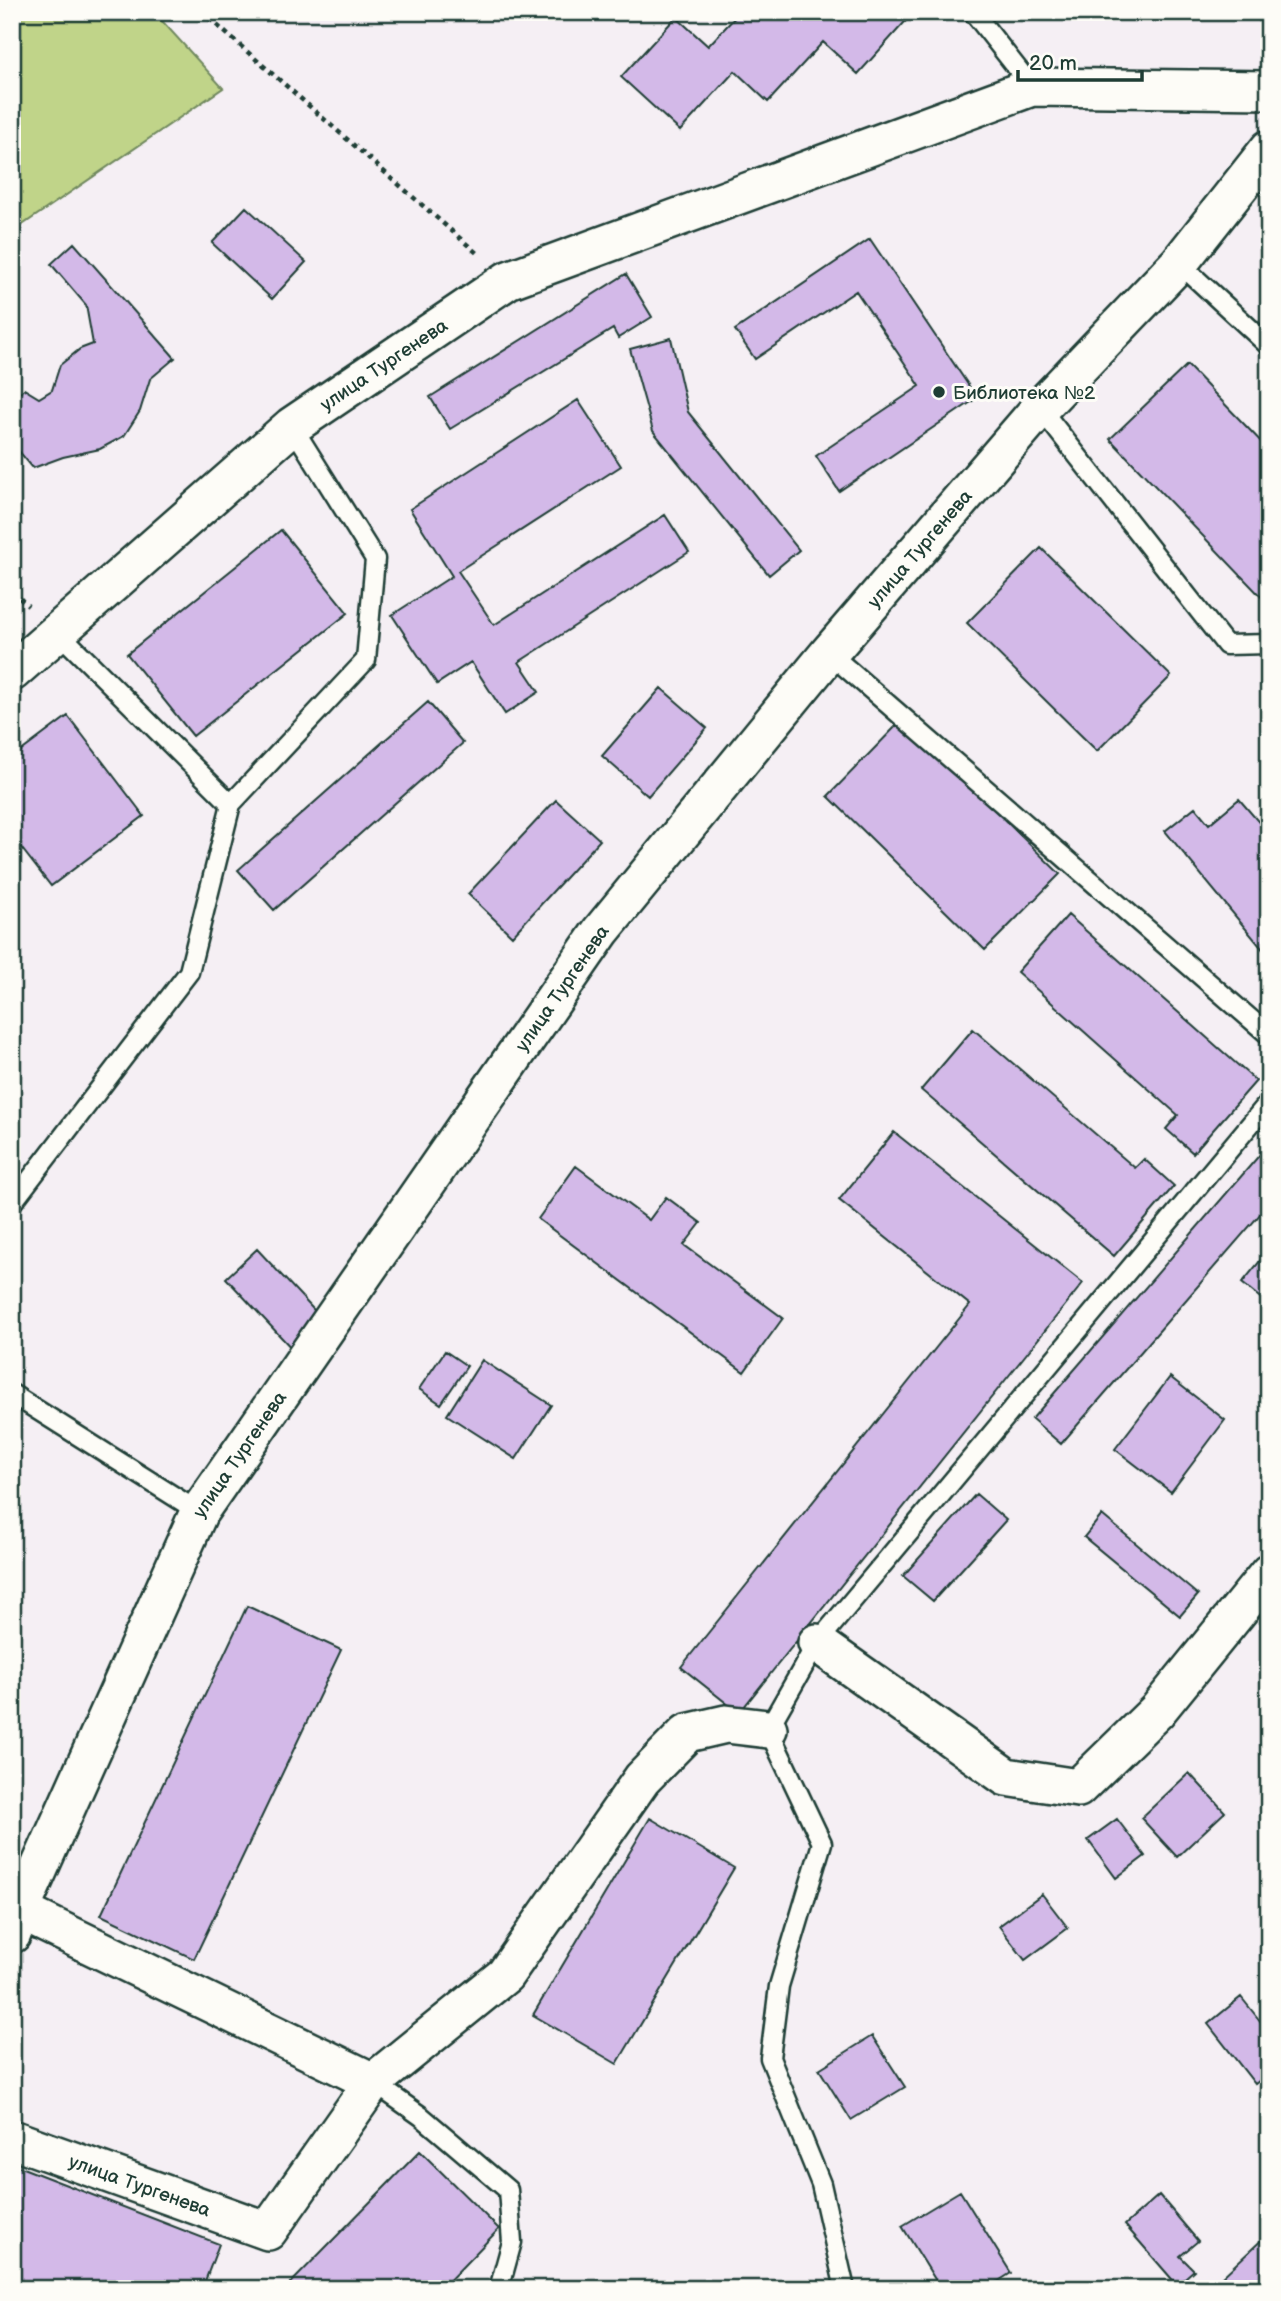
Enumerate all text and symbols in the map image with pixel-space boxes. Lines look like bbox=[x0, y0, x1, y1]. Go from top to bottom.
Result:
scale bar bbox=[1018, 38, 1143, 82]
text: 20 m bbox=[1029, 51, 1077, 76]
street label: улица Тургенева bbox=[316, 314, 452, 417]
place label: Библиотека №2 bbox=[953, 382, 1096, 405]
marker: Библиотека №2 bbox=[931, 384, 947, 400]
street label: улица Тургенева bbox=[863, 485, 978, 613]
street label: улица Тургенева bbox=[511, 921, 615, 1056]
street label: улица Тургенева bbox=[188, 1387, 292, 1523]
street label: улица Тургенева bbox=[66, 2150, 213, 2222]

